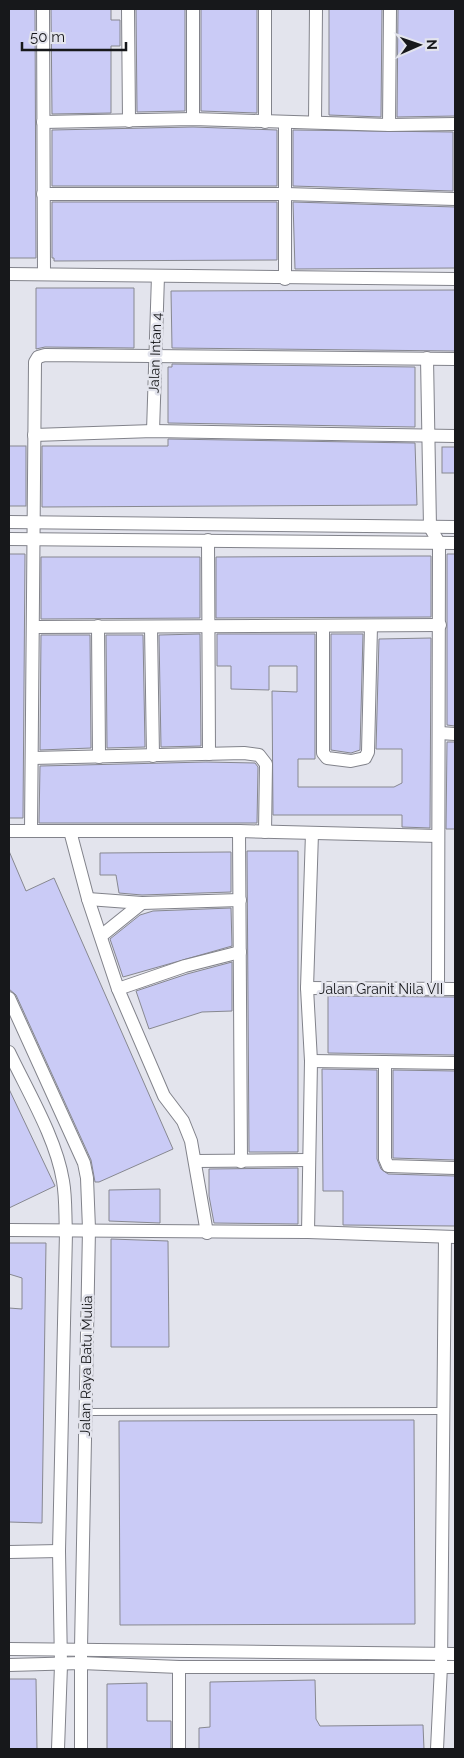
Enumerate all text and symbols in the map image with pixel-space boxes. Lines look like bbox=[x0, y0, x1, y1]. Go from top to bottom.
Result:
scale bar bbox=[22, 20, 126, 52]
north arrow bbox=[394, 20, 444, 70]
text: 50 m bbox=[30, 28, 65, 46]
text: N bbox=[424, 39, 440, 50]
street label: Jalan Intan 4 bbox=[146, 312, 164, 394]
street label: Jalan Granit Nila VII bbox=[319, 981, 443, 997]
street label: Jalan Raya Batu Mulia bbox=[77, 1295, 95, 1437]

